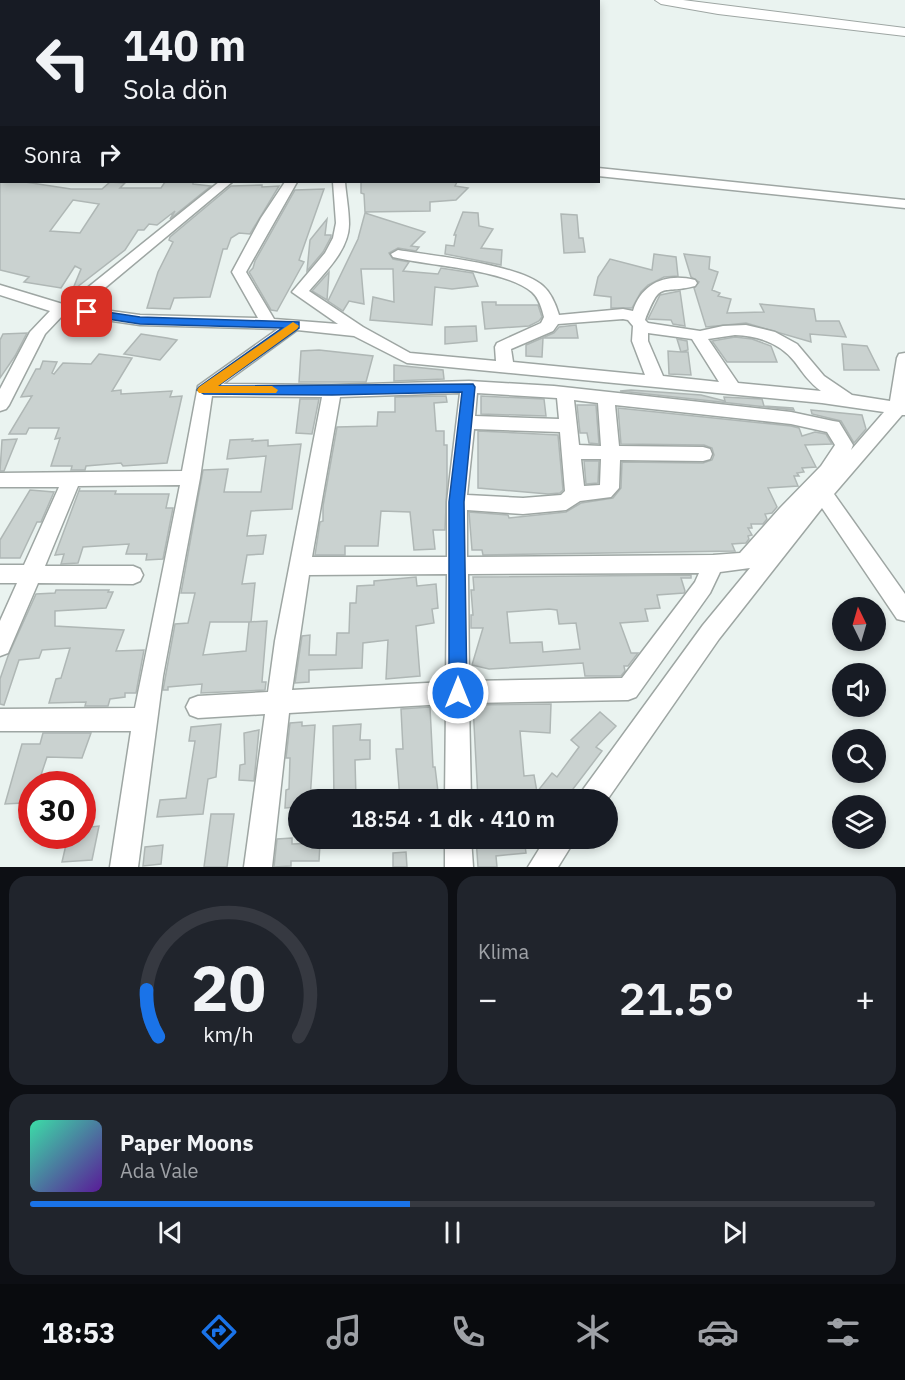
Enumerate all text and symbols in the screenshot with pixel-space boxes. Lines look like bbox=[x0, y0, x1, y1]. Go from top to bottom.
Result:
text: 140 m bbox=[123, 18, 246, 73]
icon: left bbox=[24, 24, 102, 102]
text: Sola dön bbox=[123, 71, 228, 106]
icon: right bbox=[93, 138, 126, 171]
text: Sonra bbox=[24, 140, 81, 169]
pin bbox=[61, 286, 112, 337]
icon: arrive bbox=[70, 295, 103, 328]
north arrow bbox=[832, 597, 886, 651]
map controls bbox=[832, 597, 886, 849]
position arrow bbox=[426, 661, 490, 725]
button: sound bbox=[832, 663, 886, 717]
button: search bbox=[832, 729, 886, 783]
speed limit sign: 30 bbox=[18, 771, 96, 849]
button: layers bbox=[832, 795, 886, 849]
text: 18:54 · 1 dk · 410 m bbox=[351, 804, 555, 833]
text: Klima bbox=[478, 938, 529, 965]
text: 20 bbox=[191, 947, 266, 1028]
text: 21.5° bbox=[619, 969, 734, 1027]
text: − bbox=[478, 977, 498, 1020]
text: + bbox=[855, 977, 875, 1020]
text: km/h bbox=[203, 1021, 254, 1049]
text: Paper Moons bbox=[120, 1128, 253, 1157]
text: Ada Vale bbox=[120, 1157, 199, 1184]
icon: previous bbox=[154, 1216, 187, 1249]
icon: pause bbox=[436, 1216, 469, 1249]
icon: next bbox=[718, 1216, 751, 1249]
icon: directions bbox=[198, 1311, 240, 1353]
icon: music bbox=[323, 1311, 365, 1353]
icon: phone bbox=[447, 1311, 489, 1353]
icon: climate bbox=[572, 1311, 614, 1353]
icon: car bbox=[697, 1311, 739, 1353]
icon: filters bbox=[822, 1311, 864, 1353]
text: 18:53 bbox=[41, 1315, 115, 1350]

